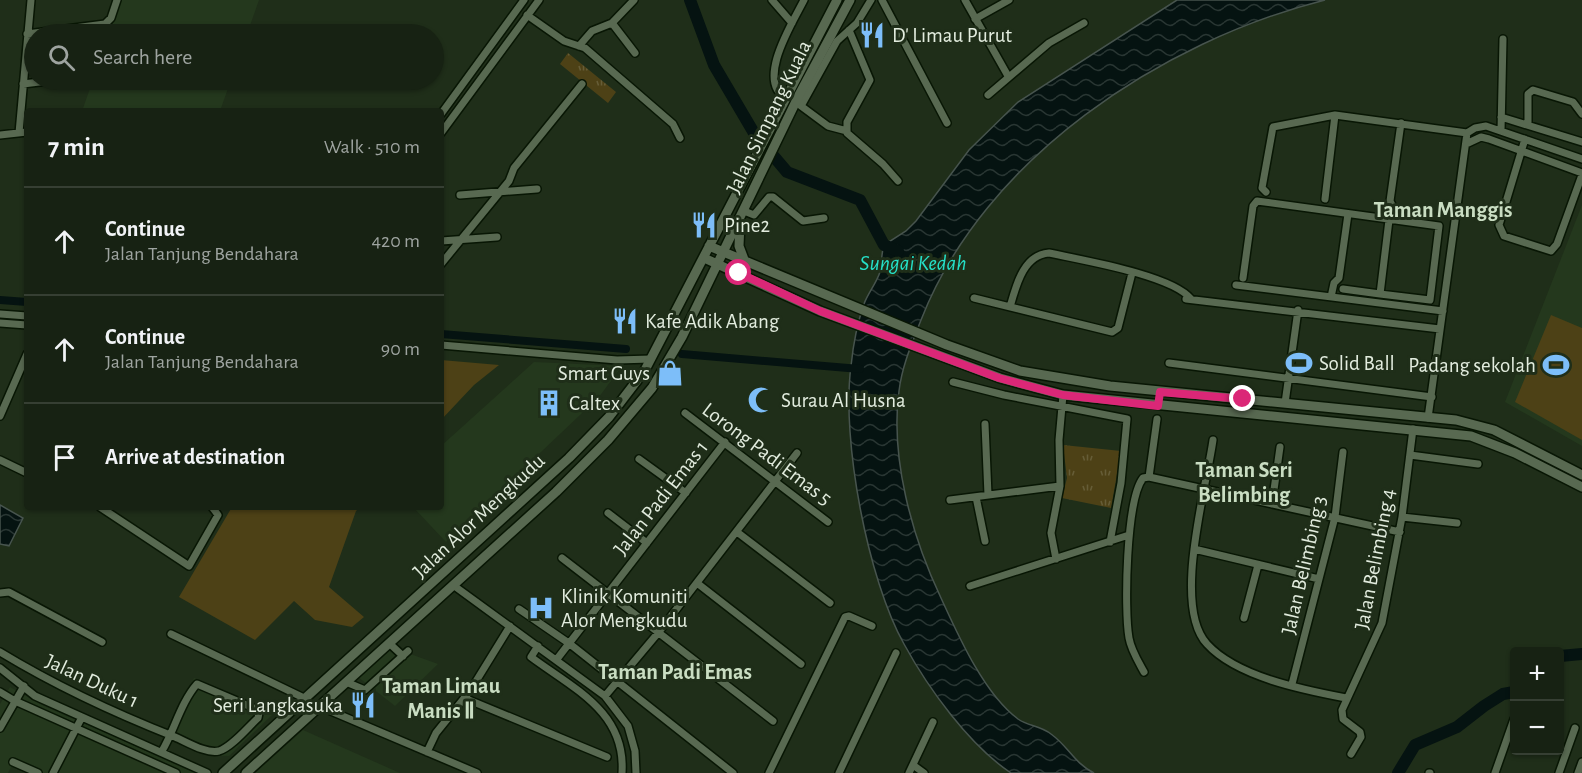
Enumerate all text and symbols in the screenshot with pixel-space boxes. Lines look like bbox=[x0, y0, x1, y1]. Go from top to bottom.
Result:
restaurant icon: D' Limau Purut bbox=[857, 20, 887, 50]
search box bbox=[24, 24, 444, 90]
place label: D' Limau Purut bbox=[892, 25, 1012, 46]
street label: Jalan Simpang Kuala bbox=[723, 37, 815, 197]
icon: search bbox=[45, 41, 78, 74]
text: Search here bbox=[93, 46, 192, 68]
text: 7 min bbox=[48, 134, 105, 160]
text: Walk · 510 m bbox=[324, 137, 420, 157]
district label: Taman Manggis bbox=[1374, 199, 1512, 221]
restaurant icon: Pine2 bbox=[689, 210, 719, 240]
place label: Pine2 bbox=[724, 215, 770, 236]
text: Continue bbox=[105, 218, 185, 240]
icon: ahead bbox=[48, 225, 81, 258]
text: 420 m bbox=[371, 231, 420, 251]
text: Jalan Tanjung Bendahara bbox=[105, 244, 299, 264]
water label: Sungai Kedah bbox=[860, 252, 966, 274]
route start bbox=[725, 259, 751, 285]
restaurant icon: Kafe Adik Abang bbox=[610, 306, 640, 336]
place label: Kafe Adik Abang bbox=[645, 311, 780, 332]
text: Continue bbox=[105, 326, 185, 348]
icon: ahead bbox=[48, 333, 81, 366]
text: 90 m bbox=[381, 339, 420, 359]
sports icon: Solid Ball bbox=[1284, 348, 1314, 378]
sports icon: Padang sekolah bbox=[1541, 350, 1571, 380]
text: Jalan Tanjung Bendahara bbox=[105, 352, 299, 372]
place label: Solid Ball bbox=[1319, 353, 1395, 374]
place label: Padang sekolah bbox=[1408, 355, 1536, 376]
shop icon: Smart Guys bbox=[655, 358, 685, 388]
place label: Smart Guys bbox=[558, 363, 650, 384]
mosque icon: Surau Al Husna bbox=[746, 385, 776, 415]
route end bbox=[1229, 385, 1255, 411]
building icon: Caltex bbox=[534, 388, 564, 418]
place label: Surau Al Husna bbox=[781, 390, 906, 411]
place label: Caltex bbox=[569, 393, 620, 414]
street label: Lorong Padi Emas 5 bbox=[698, 399, 836, 509]
street label: Jalan Padi Emas 1 bbox=[610, 437, 712, 559]
icon: arrive bbox=[48, 441, 81, 474]
text: Arrive at destination bbox=[105, 446, 285, 468]
street label: Jalan Alor Mengkudu bbox=[409, 450, 549, 582]
district label: Taman Seri Belimbing bbox=[1195, 459, 1293, 506]
street label: Jalan Belimbing 4 bbox=[1351, 487, 1399, 631]
street label: Jalan Belimbing 3 bbox=[1278, 494, 1330, 636]
place label: Klinik Komuniti Alor Mengkudu bbox=[561, 586, 688, 631]
hospital icon: Klinik Komuniti Alor Mengkudu bbox=[526, 593, 556, 623]
map controls bbox=[1510, 647, 1564, 755]
button: + bbox=[1510, 647, 1564, 701]
street label: Jalan Duku 1 bbox=[42, 650, 142, 712]
district label: Taman Padi Emas bbox=[598, 661, 752, 683]
district label: Taman Limau Manis Ⅱ bbox=[382, 675, 501, 722]
restaurant icon: Seri Langkasuka bbox=[348, 690, 378, 720]
place label: Seri Langkasuka bbox=[213, 695, 343, 716]
button: − bbox=[1510, 701, 1564, 755]

